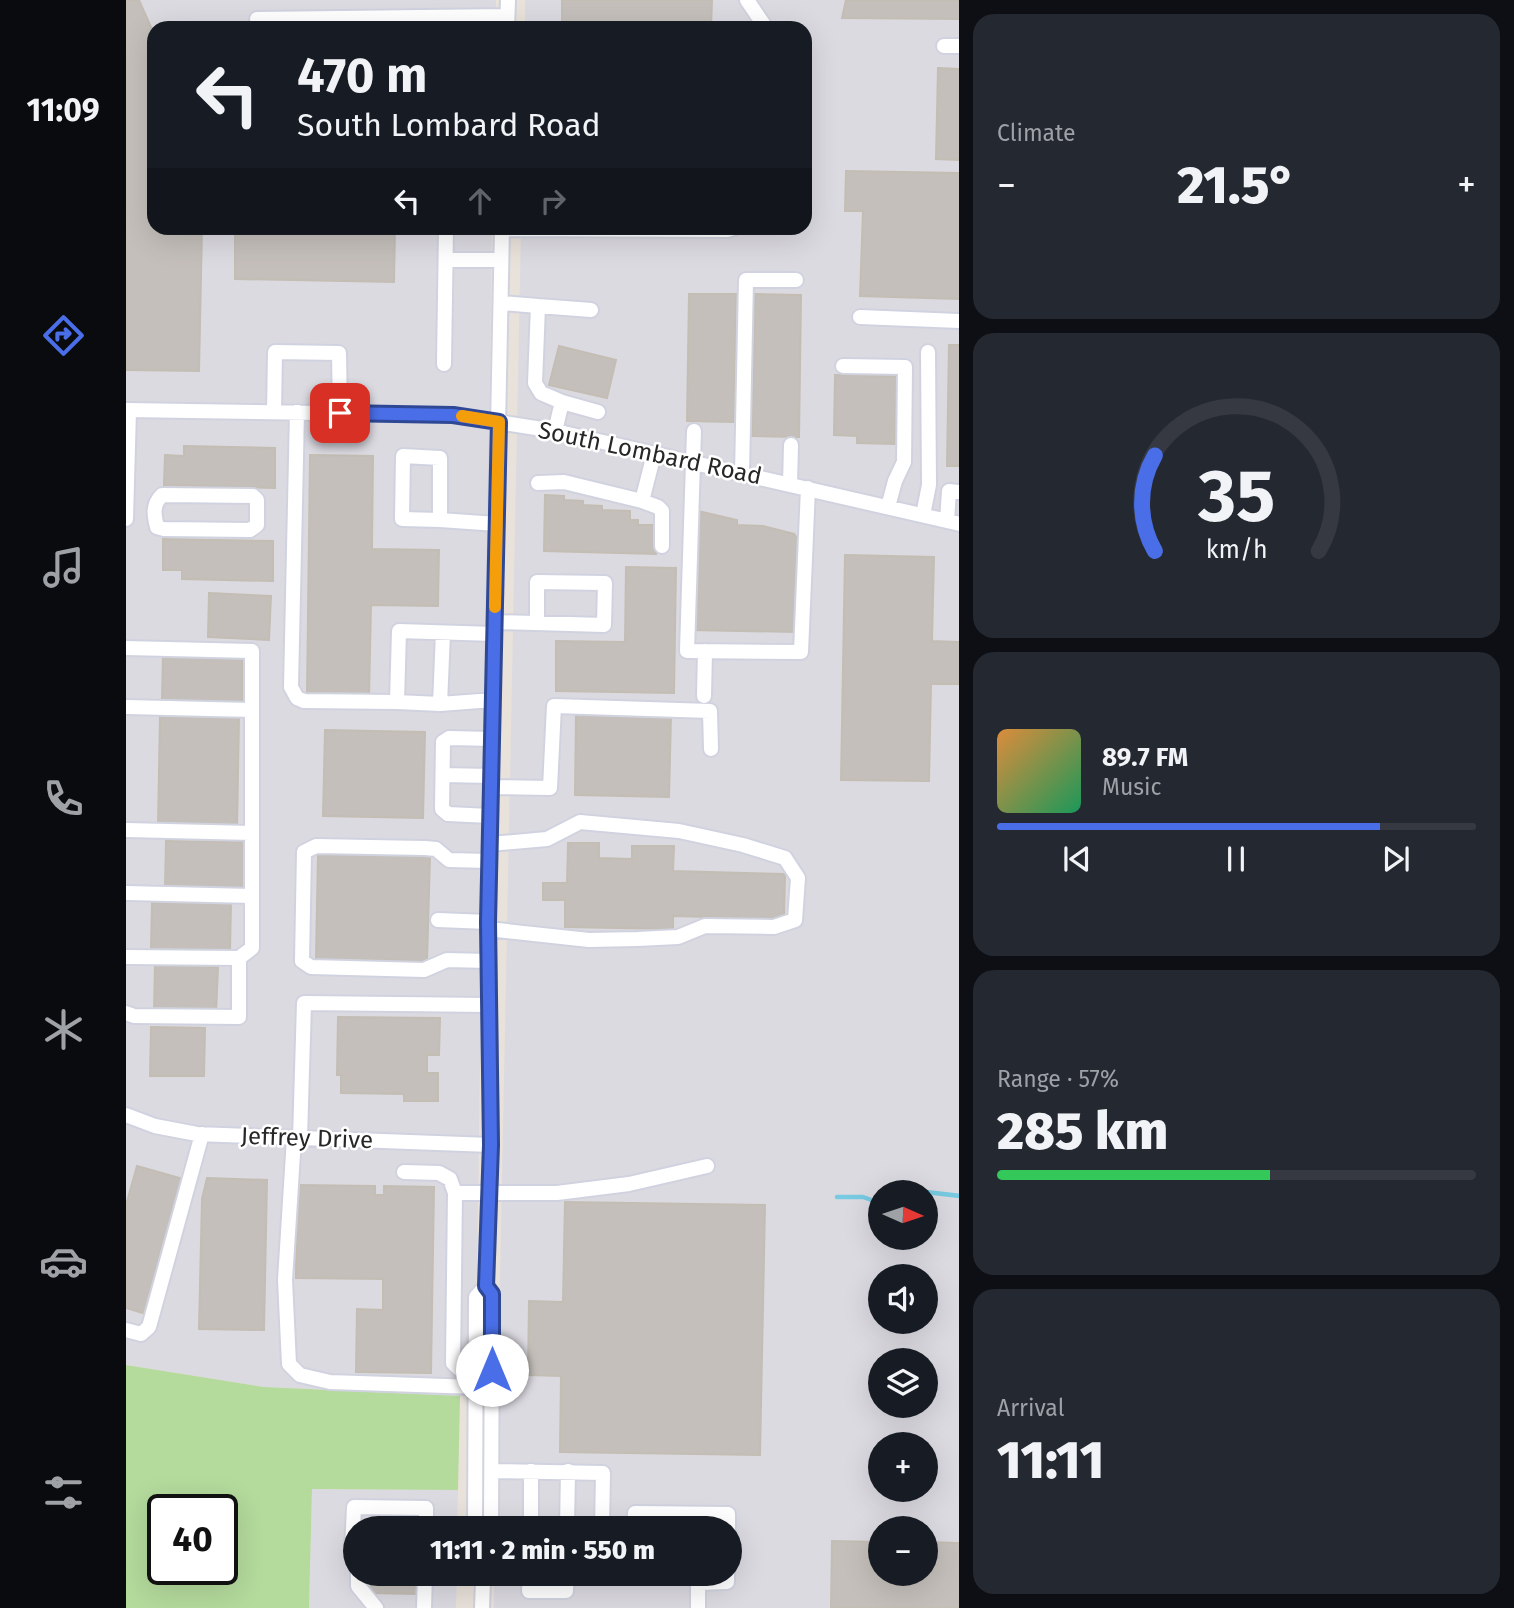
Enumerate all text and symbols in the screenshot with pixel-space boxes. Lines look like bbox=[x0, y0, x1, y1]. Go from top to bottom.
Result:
text: 470 m bbox=[297, 46, 427, 105]
icon: left bbox=[182, 49, 273, 140]
text: 11:09 bbox=[26, 91, 100, 129]
text: South Lombard Road bbox=[297, 106, 601, 144]
text: Climate bbox=[997, 119, 1076, 147]
text: 21.5° bbox=[1177, 154, 1296, 217]
text: − bbox=[997, 162, 1016, 208]
text: + bbox=[1457, 162, 1476, 208]
icon: left bbox=[388, 182, 426, 220]
icon: ahead bbox=[461, 182, 499, 220]
icon: right bbox=[534, 182, 572, 220]
icon: directions bbox=[39, 311, 88, 360]
pin bbox=[310, 383, 370, 443]
icon: arrive bbox=[321, 394, 359, 432]
street label: South Lombard Road bbox=[536, 416, 764, 490]
text: 35 bbox=[1197, 454, 1275, 541]
text: km/h bbox=[1206, 535, 1267, 565]
icon: music bbox=[39, 543, 88, 592]
text: 89.7 FM bbox=[1102, 742, 1188, 773]
text: Music bbox=[1102, 773, 1162, 801]
icon: phone bbox=[39, 774, 88, 823]
icon: previous bbox=[1058, 840, 1096, 878]
icon: pause bbox=[1217, 840, 1255, 878]
icon: next bbox=[1377, 840, 1415, 878]
icon: climate bbox=[39, 1005, 88, 1054]
text: Range · 57% bbox=[997, 1065, 1119, 1093]
text: 285 km bbox=[997, 1100, 1168, 1163]
street label: Jeffrey Drive bbox=[240, 1122, 374, 1154]
north arrow bbox=[868, 1180, 938, 1250]
map controls bbox=[868, 1180, 938, 1586]
icon: car bbox=[39, 1237, 88, 1286]
button: sound bbox=[868, 1264, 938, 1334]
position arrow bbox=[455, 1333, 529, 1407]
button: layers bbox=[868, 1348, 938, 1418]
text: Arrival bbox=[997, 1394, 1064, 1422]
text: 11:11 bbox=[997, 1429, 1104, 1492]
button: + bbox=[868, 1432, 938, 1502]
icon: filters bbox=[39, 1468, 88, 1517]
speed limit sign: 40 bbox=[147, 1494, 238, 1585]
button: − bbox=[868, 1516, 938, 1586]
text: 11:11 · 2 min · 550 m bbox=[430, 1535, 655, 1566]

